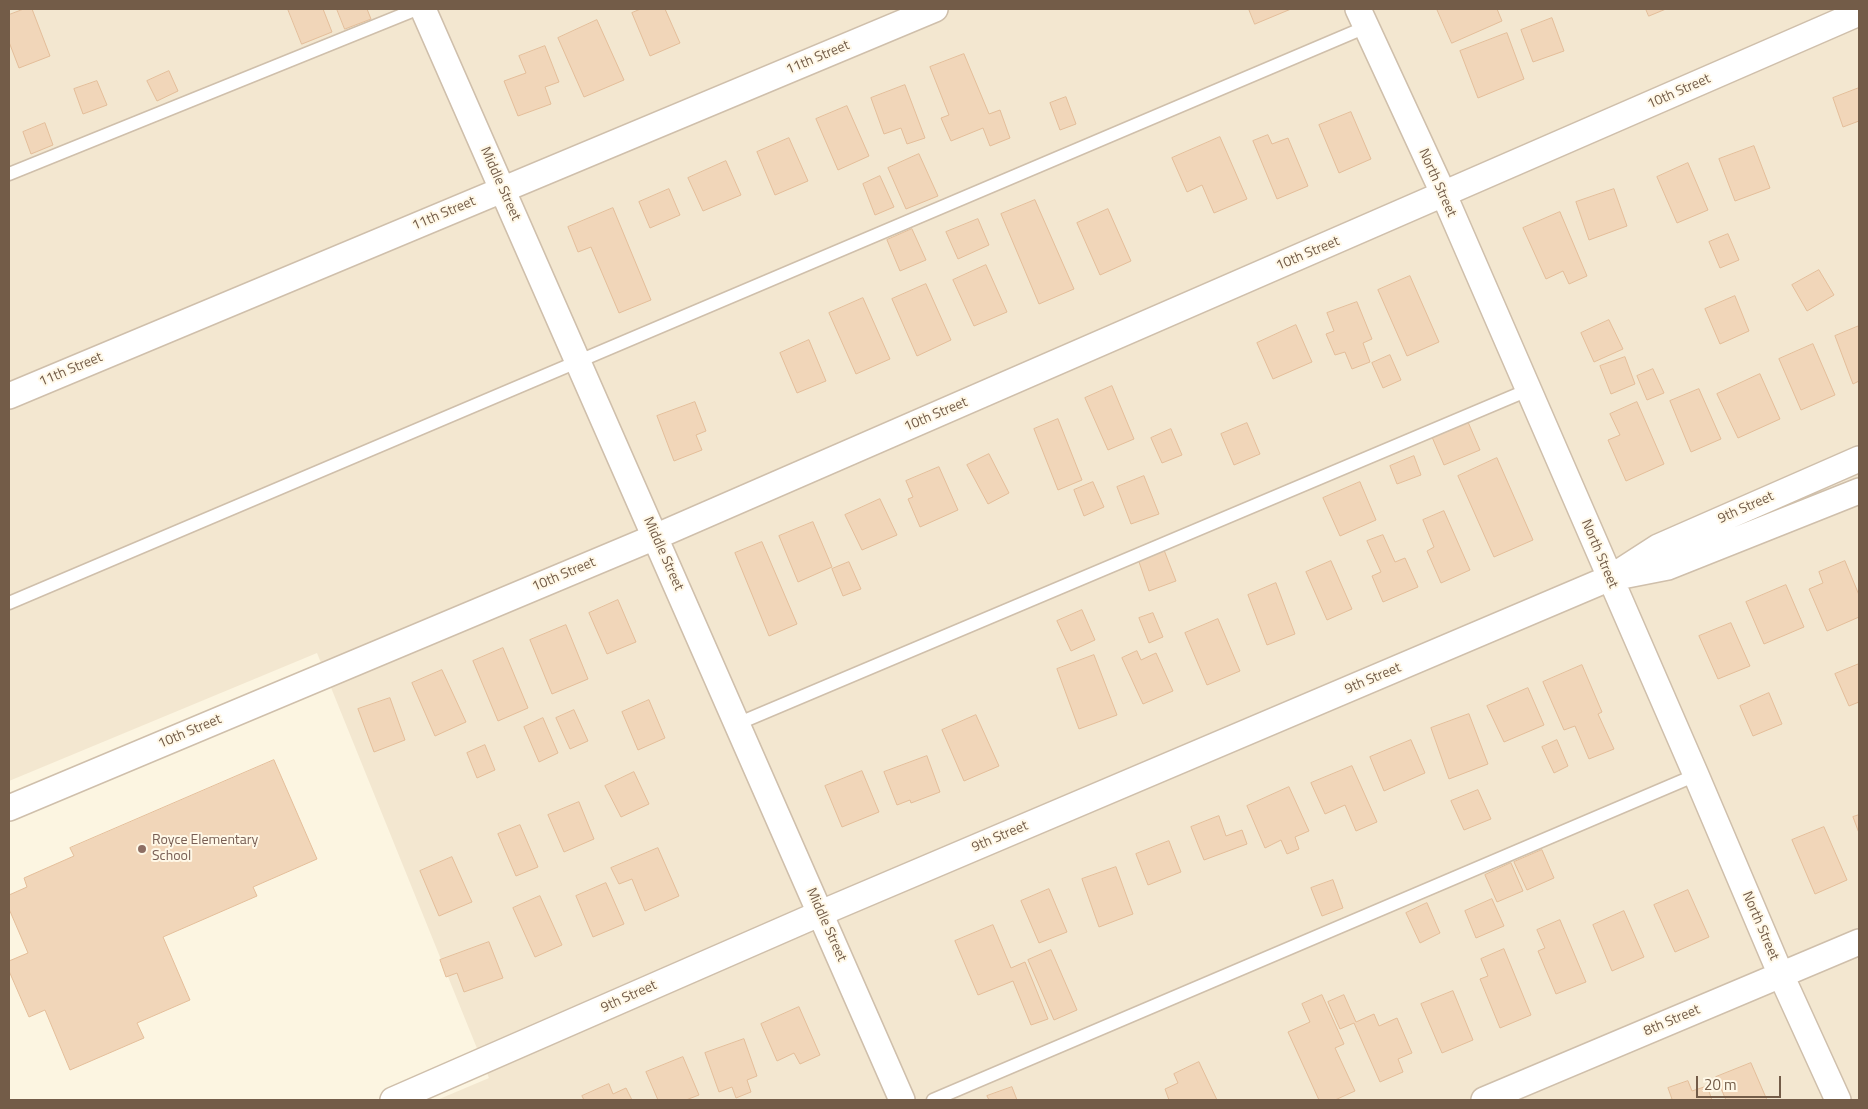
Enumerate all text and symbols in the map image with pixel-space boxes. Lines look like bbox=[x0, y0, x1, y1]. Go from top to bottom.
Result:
street label: 11th Street bbox=[784, 37, 852, 79]
street label: 10th Street bbox=[1645, 71, 1713, 113]
street label: Middle Street bbox=[476, 144, 524, 224]
street label: North Street bbox=[1414, 146, 1460, 220]
street label: 11th Street bbox=[410, 193, 478, 235]
street label: 10th Street bbox=[1274, 233, 1342, 275]
street label: 11th Street bbox=[37, 349, 105, 391]
street label: 10th Street bbox=[902, 394, 970, 436]
street label: 9th Street bbox=[1715, 488, 1777, 528]
street label: Middle Street bbox=[639, 514, 687, 594]
street label: North Street bbox=[1577, 517, 1621, 591]
street label: 10th Street bbox=[530, 554, 598, 596]
street label: 9th Street bbox=[1342, 660, 1404, 698]
street label: 10th Street bbox=[156, 711, 224, 753]
street label: 9th Street bbox=[969, 818, 1031, 856]
place label: Royce Elementary School bbox=[152, 833, 258, 866]
marker: Royce Elementary School bbox=[136, 843, 148, 855]
street label: Middle Street bbox=[802, 885, 850, 965]
street label: North Street bbox=[1738, 889, 1782, 963]
street label: 9th Street bbox=[598, 977, 660, 1017]
street label: 8th Street bbox=[1641, 1002, 1703, 1040]
scale bar bbox=[1698, 1066, 1783, 1098]
text: 20 m bbox=[1704, 1073, 1737, 1096]

